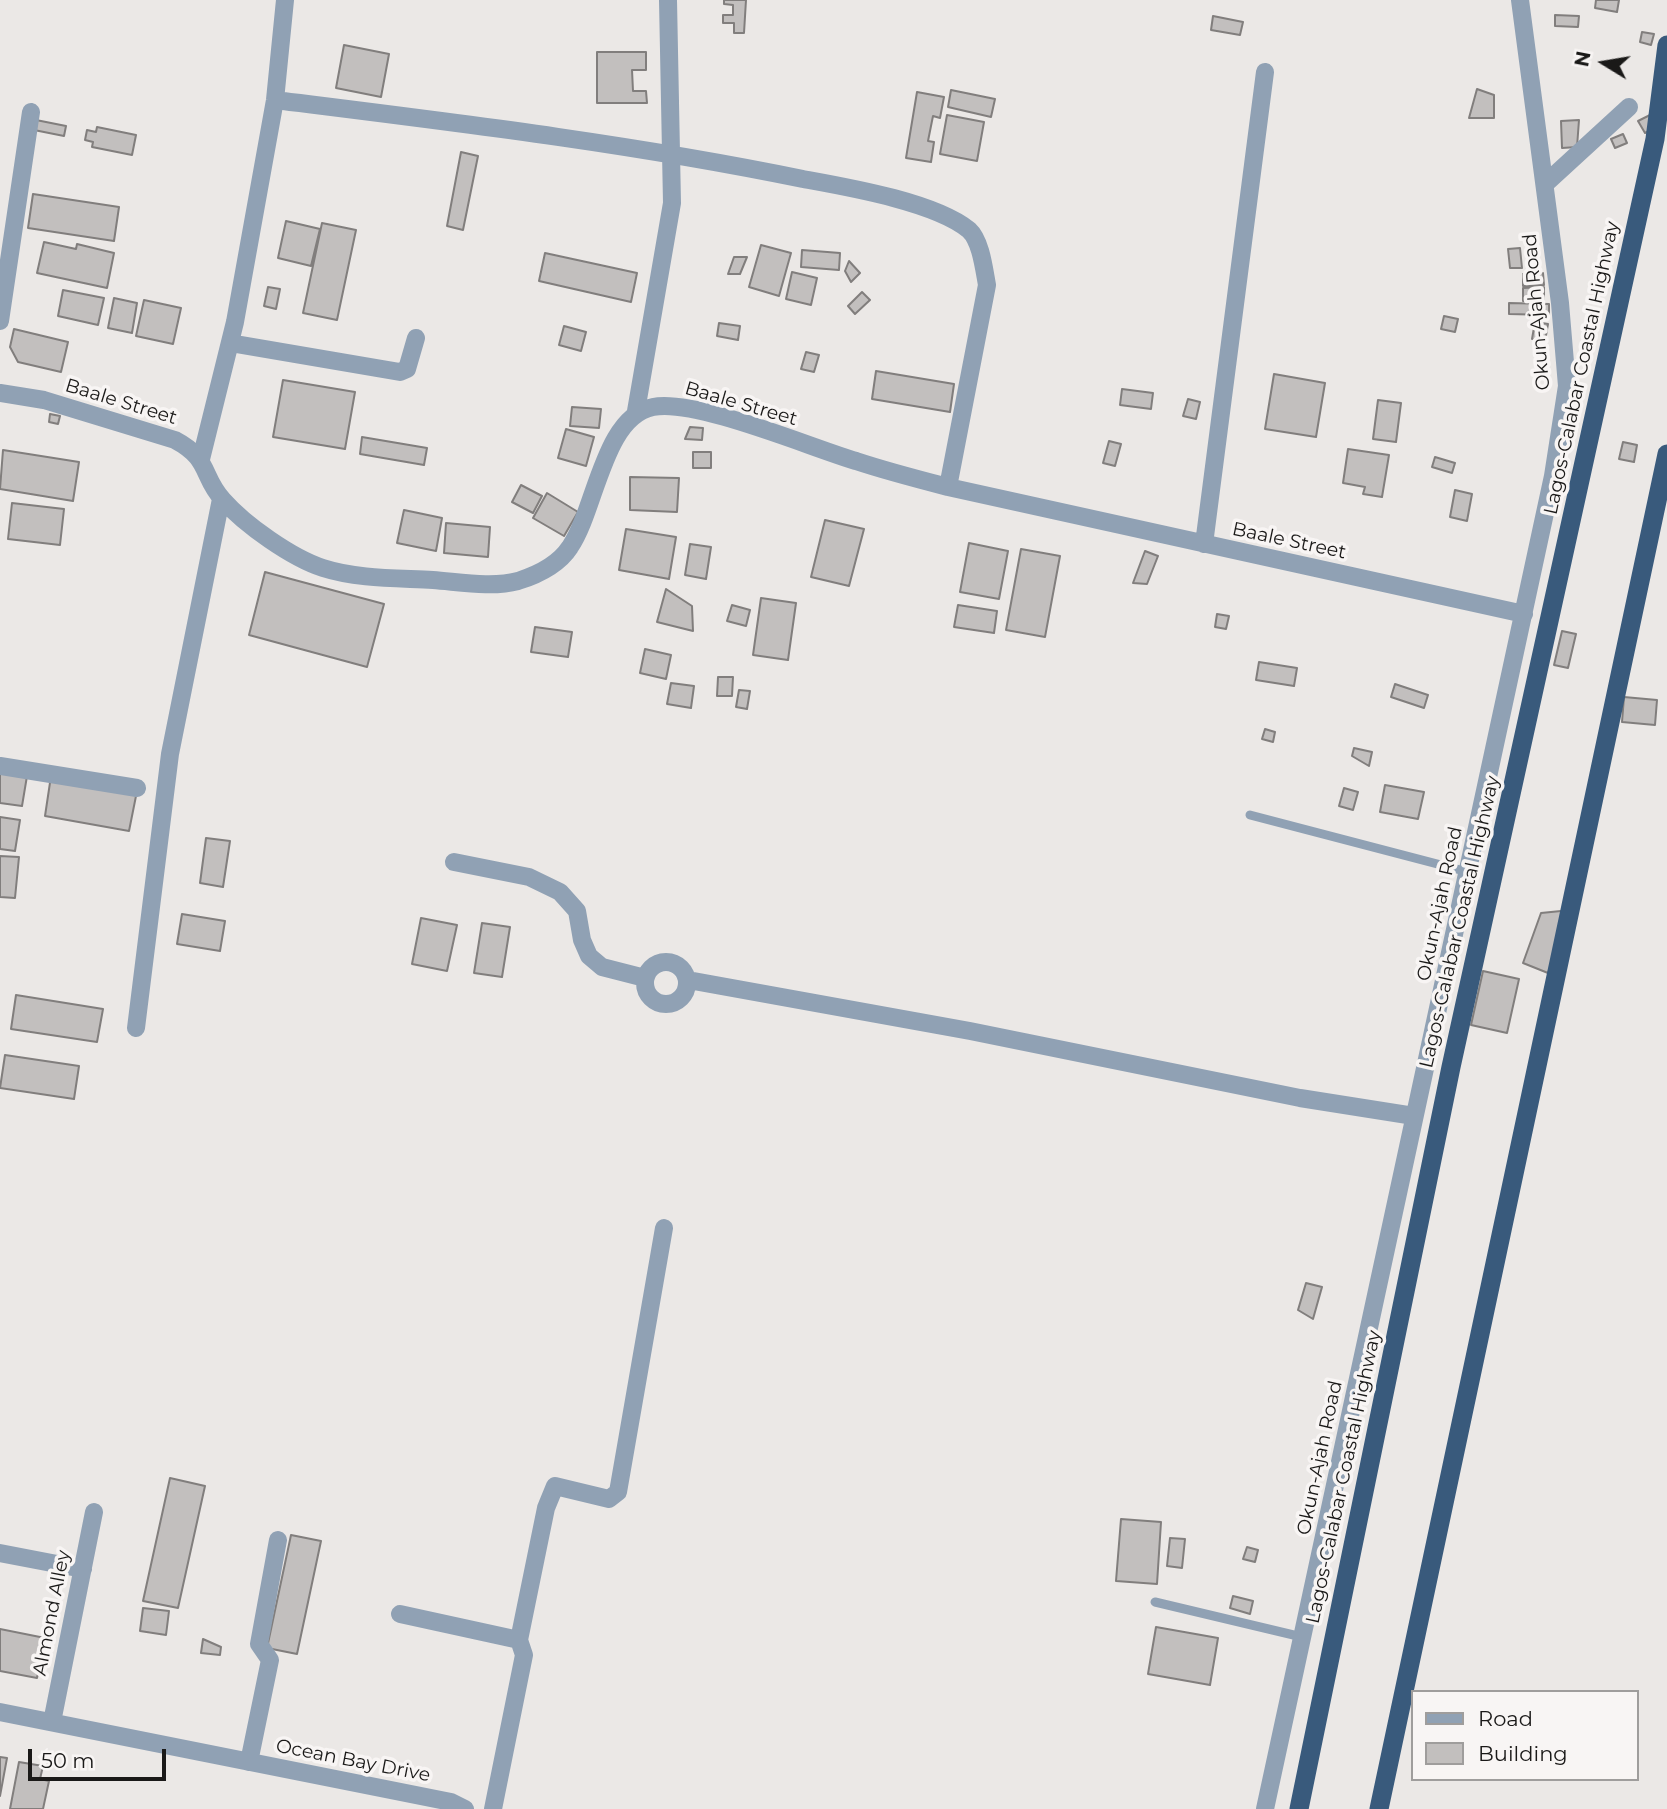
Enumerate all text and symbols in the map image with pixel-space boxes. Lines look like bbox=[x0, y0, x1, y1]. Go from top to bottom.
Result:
north arrow bbox=[1569, 28, 1639, 98]
text: N bbox=[1570, 49, 1596, 69]
street label: Lagos-Calabar Coastal Highway bbox=[1540, 219, 1624, 517]
street label: Okun-Ajah Road bbox=[1519, 233, 1555, 391]
street label: Baale Street bbox=[62, 374, 180, 430]
street label: Baale Street bbox=[682, 377, 800, 431]
street label: Baale Street bbox=[1230, 518, 1348, 564]
street label: Lagos-Calabar Coastal Highway bbox=[1415, 774, 1505, 1070]
street label: Okun-Ajah Road bbox=[1413, 825, 1467, 983]
street label: Lagos-Calabar Coastal Highway bbox=[1302, 1328, 1386, 1626]
street label: Okun-Ajah Road bbox=[1293, 1379, 1347, 1537]
street label: Almond Alley bbox=[29, 1548, 75, 1678]
legend bbox=[1412, 1690, 1639, 1781]
text: Road bbox=[1478, 1706, 1533, 1731]
street label: Ocean Bay Drive bbox=[274, 1735, 432, 1787]
scale bar bbox=[32, 1736, 170, 1780]
text: Building bbox=[1478, 1741, 1568, 1766]
text: 50 m bbox=[41, 1748, 95, 1773]

